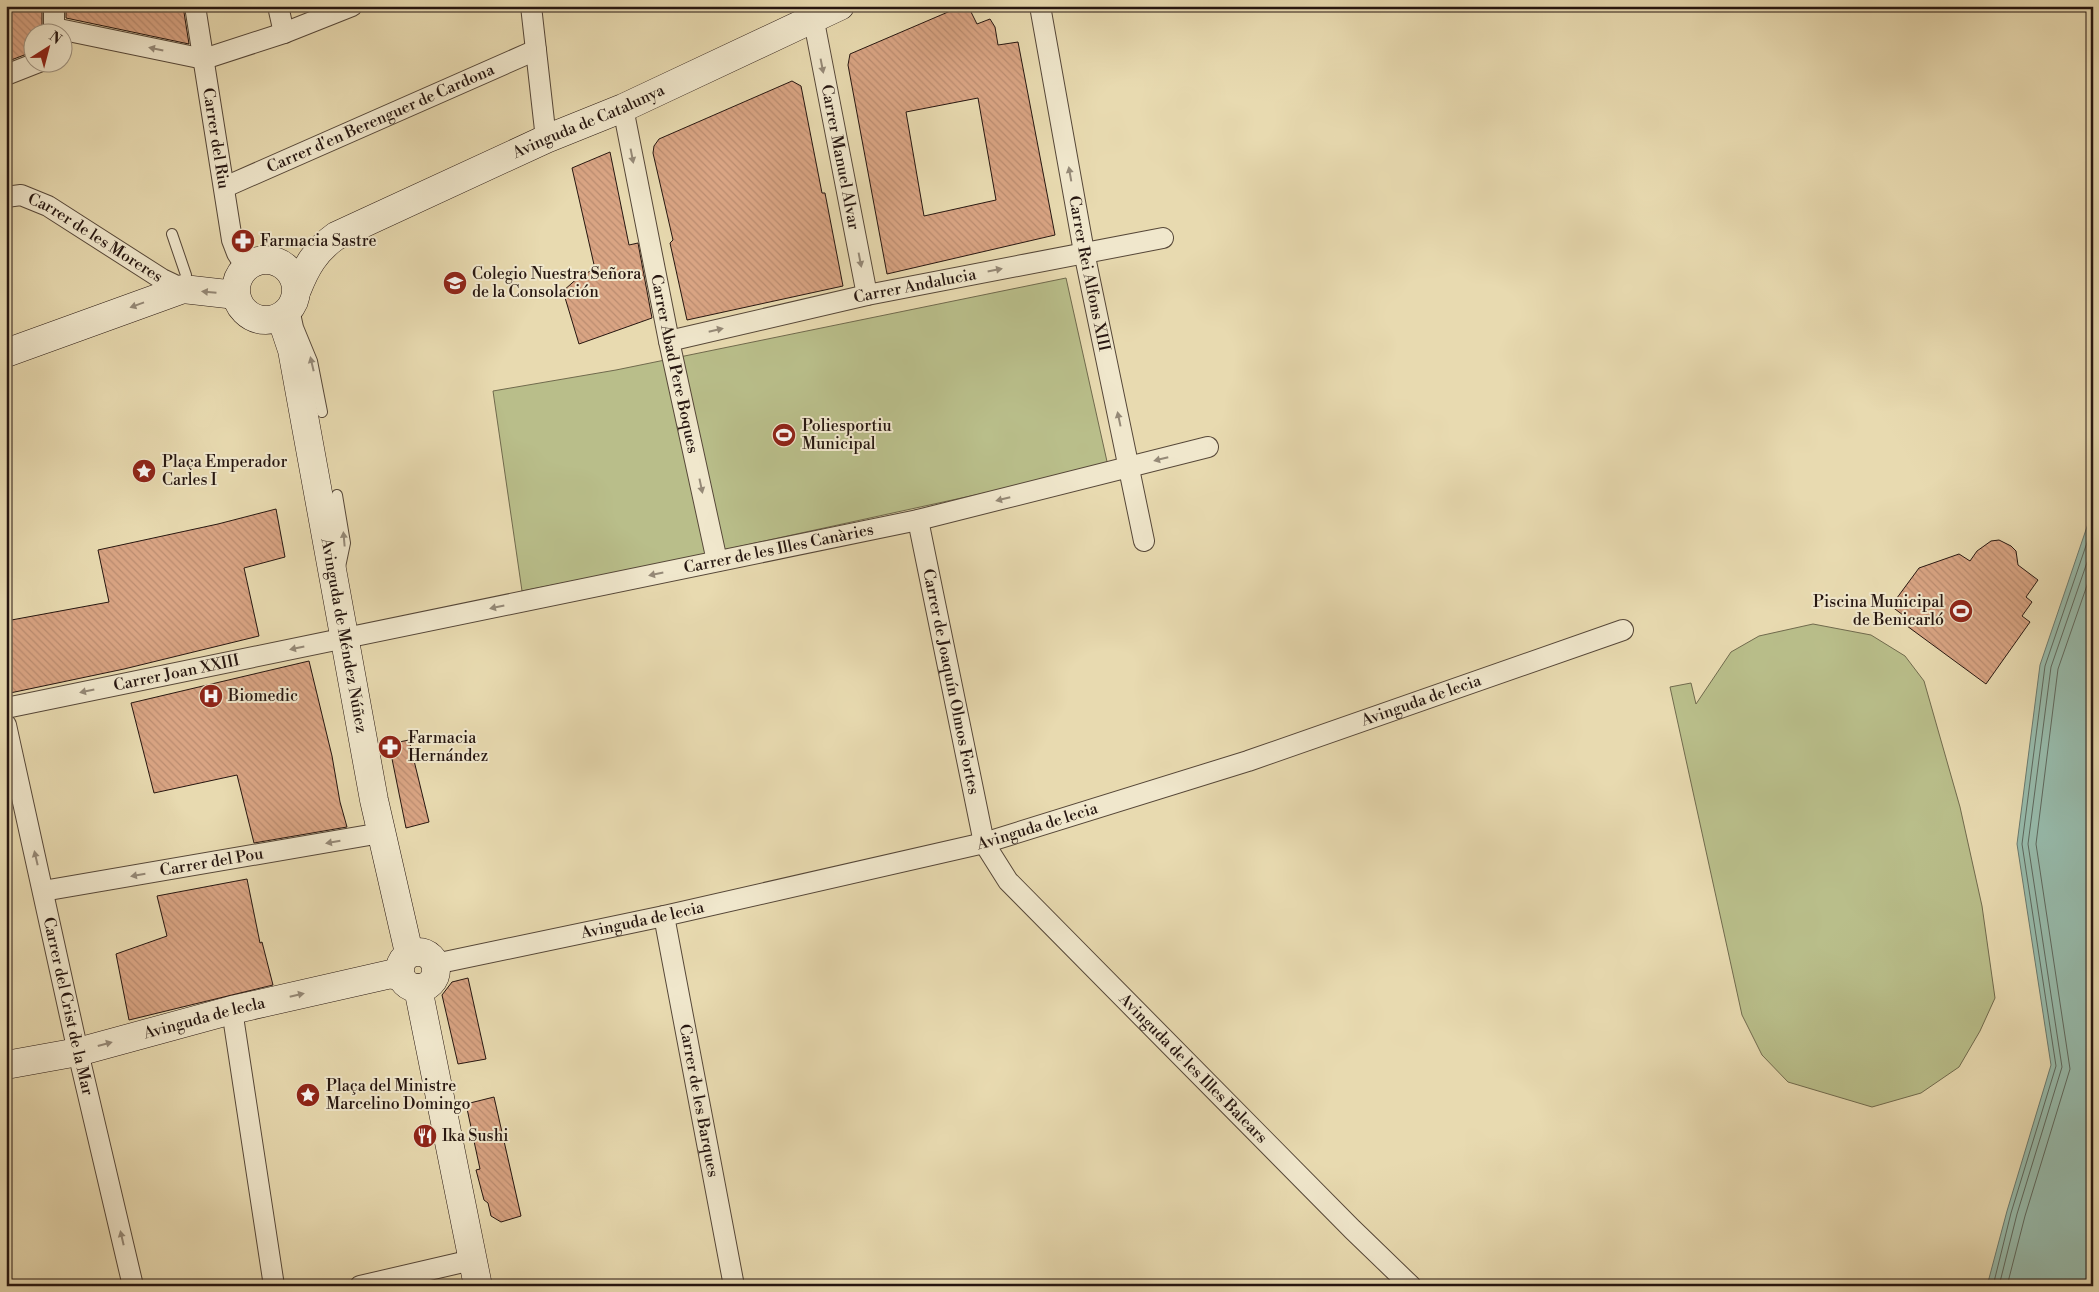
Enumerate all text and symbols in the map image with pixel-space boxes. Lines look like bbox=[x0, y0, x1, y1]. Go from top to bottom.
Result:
north arrow bbox=[22, 22, 72, 72]
text: N bbox=[45, 28, 65, 49]
one-way arrow bbox=[149, 45, 164, 53]
one-way arrow bbox=[819, 58, 827, 74]
street label: Carrer d'en Berenguer de Cardona bbox=[264, 59, 498, 177]
street label: Avinguda de Catalunya bbox=[508, 80, 669, 164]
street label: Carrer Manuel Alvar bbox=[816, 83, 864, 231]
street label: Carrer del Riu bbox=[198, 86, 234, 190]
one-way arrow bbox=[628, 148, 636, 163]
one-way arrow bbox=[1065, 165, 1073, 181]
street label: Carrer de les Moreres bbox=[25, 189, 166, 287]
street label: Carrer Rei Alfons XIII bbox=[1064, 194, 1114, 353]
pharmacy icon: Farmacia Sastre bbox=[230, 228, 256, 254]
place label: Farmacia Sastre bbox=[260, 231, 377, 251]
one-way arrow bbox=[856, 252, 864, 267]
place label: Colegio Nuestra Señora de la Consolación bbox=[472, 264, 642, 302]
street label: Carrer Andalucia bbox=[852, 264, 979, 308]
one-way arrow bbox=[987, 266, 1002, 274]
school or university icon: Colegio Nuestra Señora de la Consolación bbox=[442, 270, 468, 296]
street label: Carrer Abad Pere Boques bbox=[646, 273, 703, 455]
one-way arrow bbox=[201, 288, 217, 296]
one-way arrow bbox=[129, 301, 144, 309]
one-way arrow bbox=[709, 326, 724, 334]
one-way arrow bbox=[308, 356, 316, 371]
one-way arrow bbox=[1114, 410, 1122, 426]
place label: Poliesportiu Municipal bbox=[802, 416, 892, 454]
sports icon: Poliesportiu Municipal bbox=[771, 422, 797, 448]
place label: Plaça Emperador Carles I bbox=[162, 452, 288, 490]
one-way arrow bbox=[1153, 455, 1168, 463]
place icon: Plaça Emperador Carles I bbox=[131, 458, 157, 484]
one-way arrow bbox=[697, 479, 705, 495]
one-way arrow bbox=[996, 495, 1011, 503]
street label: Carrer de les Illes Canàries bbox=[682, 519, 876, 578]
one-way arrow bbox=[340, 531, 348, 547]
street label: Avinguda de Méndez Núñez bbox=[316, 536, 372, 734]
street label: Carrer de Joaquín Olmos Fortes bbox=[918, 567, 984, 796]
one-way arrow bbox=[649, 570, 664, 578]
place label: Piscina Municipal de Benicarló bbox=[1813, 592, 1944, 630]
sports icon: Piscina Municipal de Benicarló bbox=[1948, 598, 1974, 624]
one-way arrow bbox=[489, 603, 505, 611]
one-way arrow bbox=[289, 644, 305, 652]
street label: Carrer Joan XXIII bbox=[112, 650, 241, 696]
street label: Avinguda de lecia bbox=[1358, 670, 1485, 731]
hospital icon: Biomedic bbox=[198, 683, 224, 709]
place label: Biomedic bbox=[227, 686, 298, 706]
one-way arrow bbox=[79, 687, 95, 695]
place label: Farmacia Hernández bbox=[408, 728, 488, 766]
pharmacy icon: Farmacia Hernández bbox=[377, 734, 403, 760]
street label: Avinguda de lecia bbox=[974, 798, 1101, 855]
one-way arrow bbox=[325, 838, 341, 846]
street label: Carrer del Pou bbox=[158, 843, 265, 881]
one-way arrow bbox=[32, 850, 40, 865]
one-way arrow bbox=[130, 871, 146, 879]
street label: Avinguda de lecia bbox=[578, 897, 707, 943]
street label: Carrer del Crist de la Mar bbox=[39, 915, 98, 1097]
street label: Avinguda de les Illes Balears bbox=[1114, 988, 1272, 1147]
one-way arrow bbox=[289, 991, 305, 999]
street label: Avinguda de lecla bbox=[140, 993, 268, 1044]
street label: Carrer de les Barques bbox=[675, 1023, 723, 1179]
one-way arrow bbox=[98, 1040, 113, 1048]
place label: Plaça del Ministre Marcelino Domingo bbox=[326, 1076, 471, 1114]
place icon: Plaça del Ministre Marcelino Domingo bbox=[295, 1082, 321, 1108]
restaurant icon: Ika Sushi bbox=[412, 1123, 438, 1149]
place label: Ika Sushi bbox=[442, 1126, 508, 1146]
one-way arrow bbox=[118, 1231, 126, 1246]

